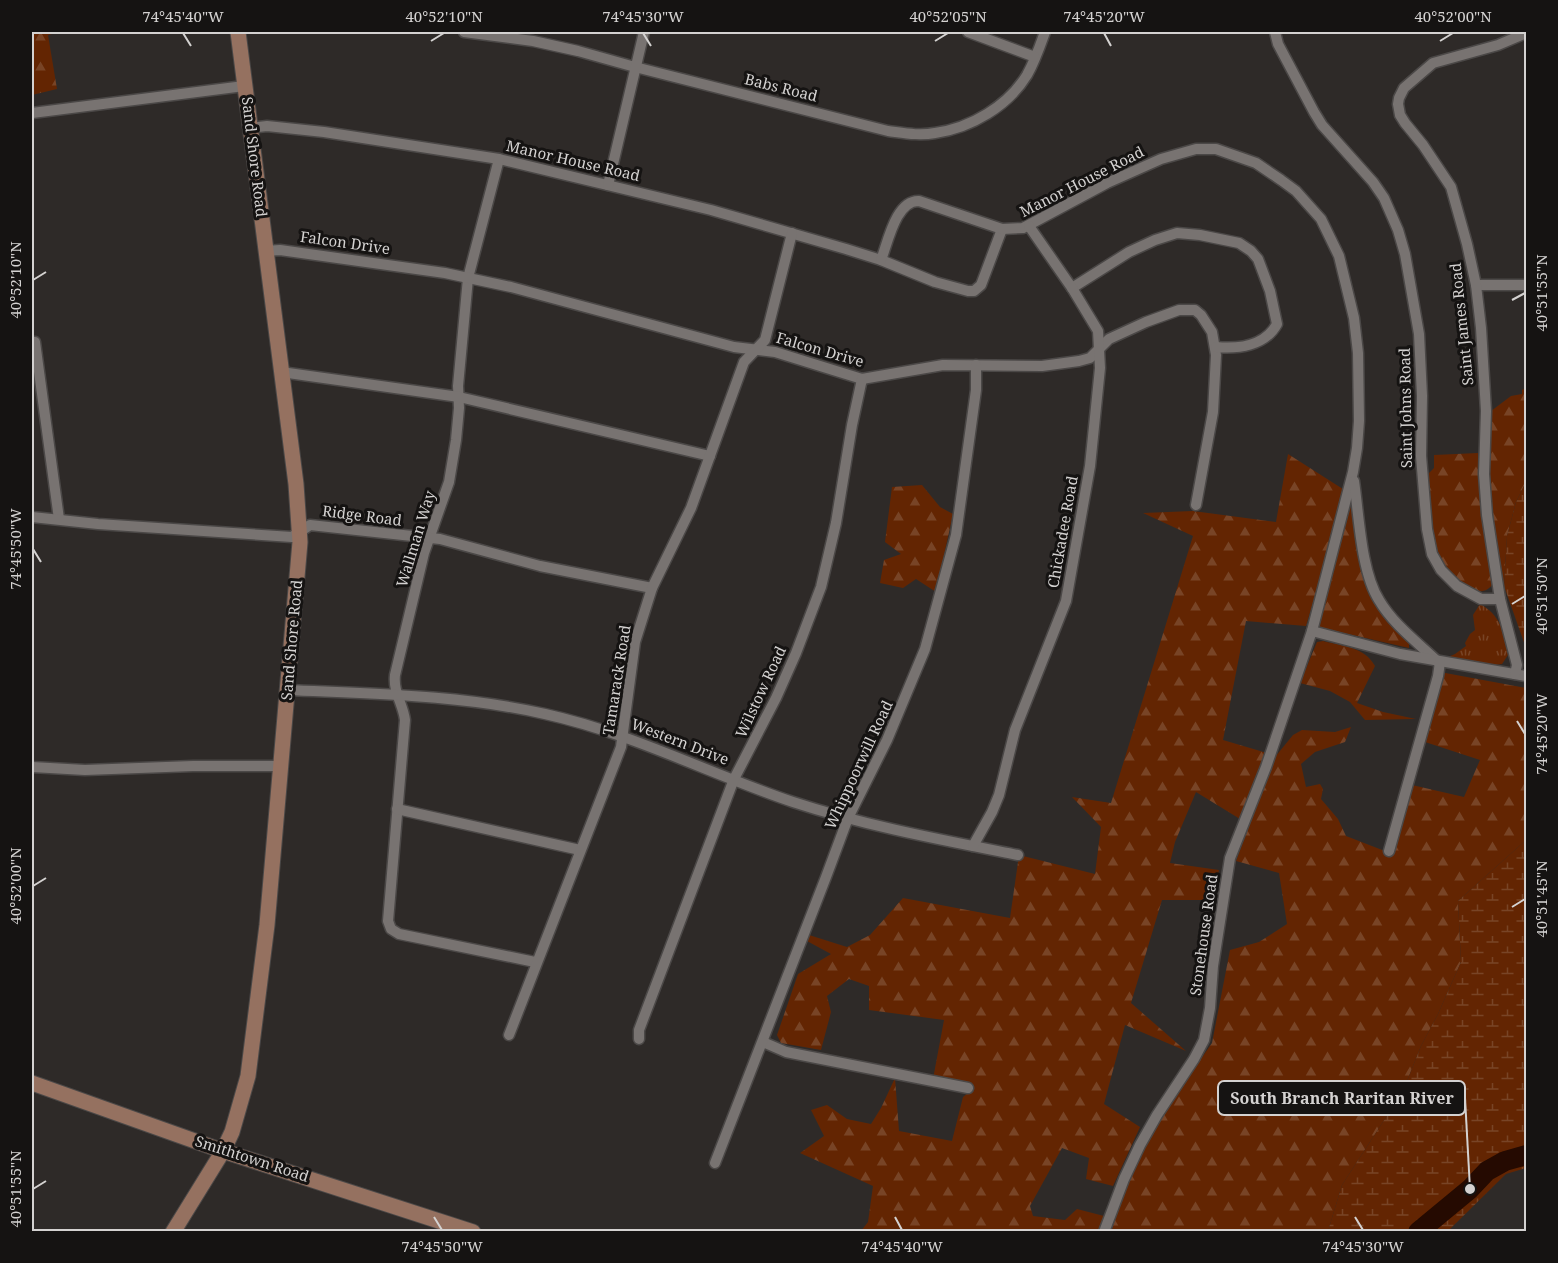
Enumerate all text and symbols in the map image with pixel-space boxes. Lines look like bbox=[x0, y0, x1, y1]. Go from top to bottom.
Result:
text: 74°45'40"W bbox=[142, 6, 224, 26]
text: 40°52'10"N bbox=[405, 6, 483, 26]
text: 74°45'30"W bbox=[602, 6, 684, 26]
text: 40°52'05"N bbox=[909, 6, 987, 26]
text: 74°45'20"W bbox=[1063, 6, 1145, 26]
text: 40°52'00"N bbox=[1414, 6, 1492, 26]
street label: Babs Road bbox=[743, 68, 820, 106]
street label: Sand Shore Road bbox=[238, 96, 272, 218]
street label: Manor House Road bbox=[504, 135, 642, 185]
street label: Manor House Road bbox=[1016, 141, 1147, 221]
street label: Falcon Drive bbox=[299, 226, 391, 258]
text: 40°52'10"N bbox=[5, 241, 25, 319]
text: 40°51'55"N bbox=[1531, 254, 1551, 332]
street label: Saint James Road bbox=[1445, 262, 1477, 386]
street label: Falcon Drive bbox=[774, 327, 866, 371]
street label: Saint Johns Road bbox=[1394, 348, 1416, 468]
street label: Chickadee Road bbox=[1042, 474, 1082, 589]
street label: Wallman Way bbox=[391, 488, 439, 589]
street label: Ridge Road bbox=[321, 500, 403, 530]
text: 74°45'50"W bbox=[5, 508, 25, 590]
text: 40°51'50"N bbox=[1531, 557, 1551, 635]
street label: Sand Shore Road bbox=[276, 579, 306, 701]
street label: Tamarack Road bbox=[597, 623, 635, 736]
street label: Wilstow Road bbox=[730, 643, 790, 741]
text: 74°45'20"W bbox=[1531, 693, 1551, 775]
street label: Whippoorwill Road bbox=[819, 697, 897, 832]
street label: Western Drive bbox=[629, 713, 732, 769]
text: 40°52'00"N bbox=[5, 847, 25, 925]
text: 40°51'45"N bbox=[1531, 860, 1551, 938]
street label: Stonehouse Road bbox=[1185, 873, 1221, 997]
callout: South Branch Raritan River bbox=[1218, 1081, 1465, 1115]
text: South Branch Raritan River bbox=[1230, 1087, 1454, 1109]
street label: Smithtown Road bbox=[193, 1130, 312, 1186]
text: 40°51'55"N bbox=[5, 1150, 25, 1228]
text: 74°45'50"W bbox=[401, 1236, 483, 1256]
text: 74°45'40"W bbox=[861, 1236, 943, 1256]
text: 74°45'30"W bbox=[1322, 1236, 1404, 1256]

